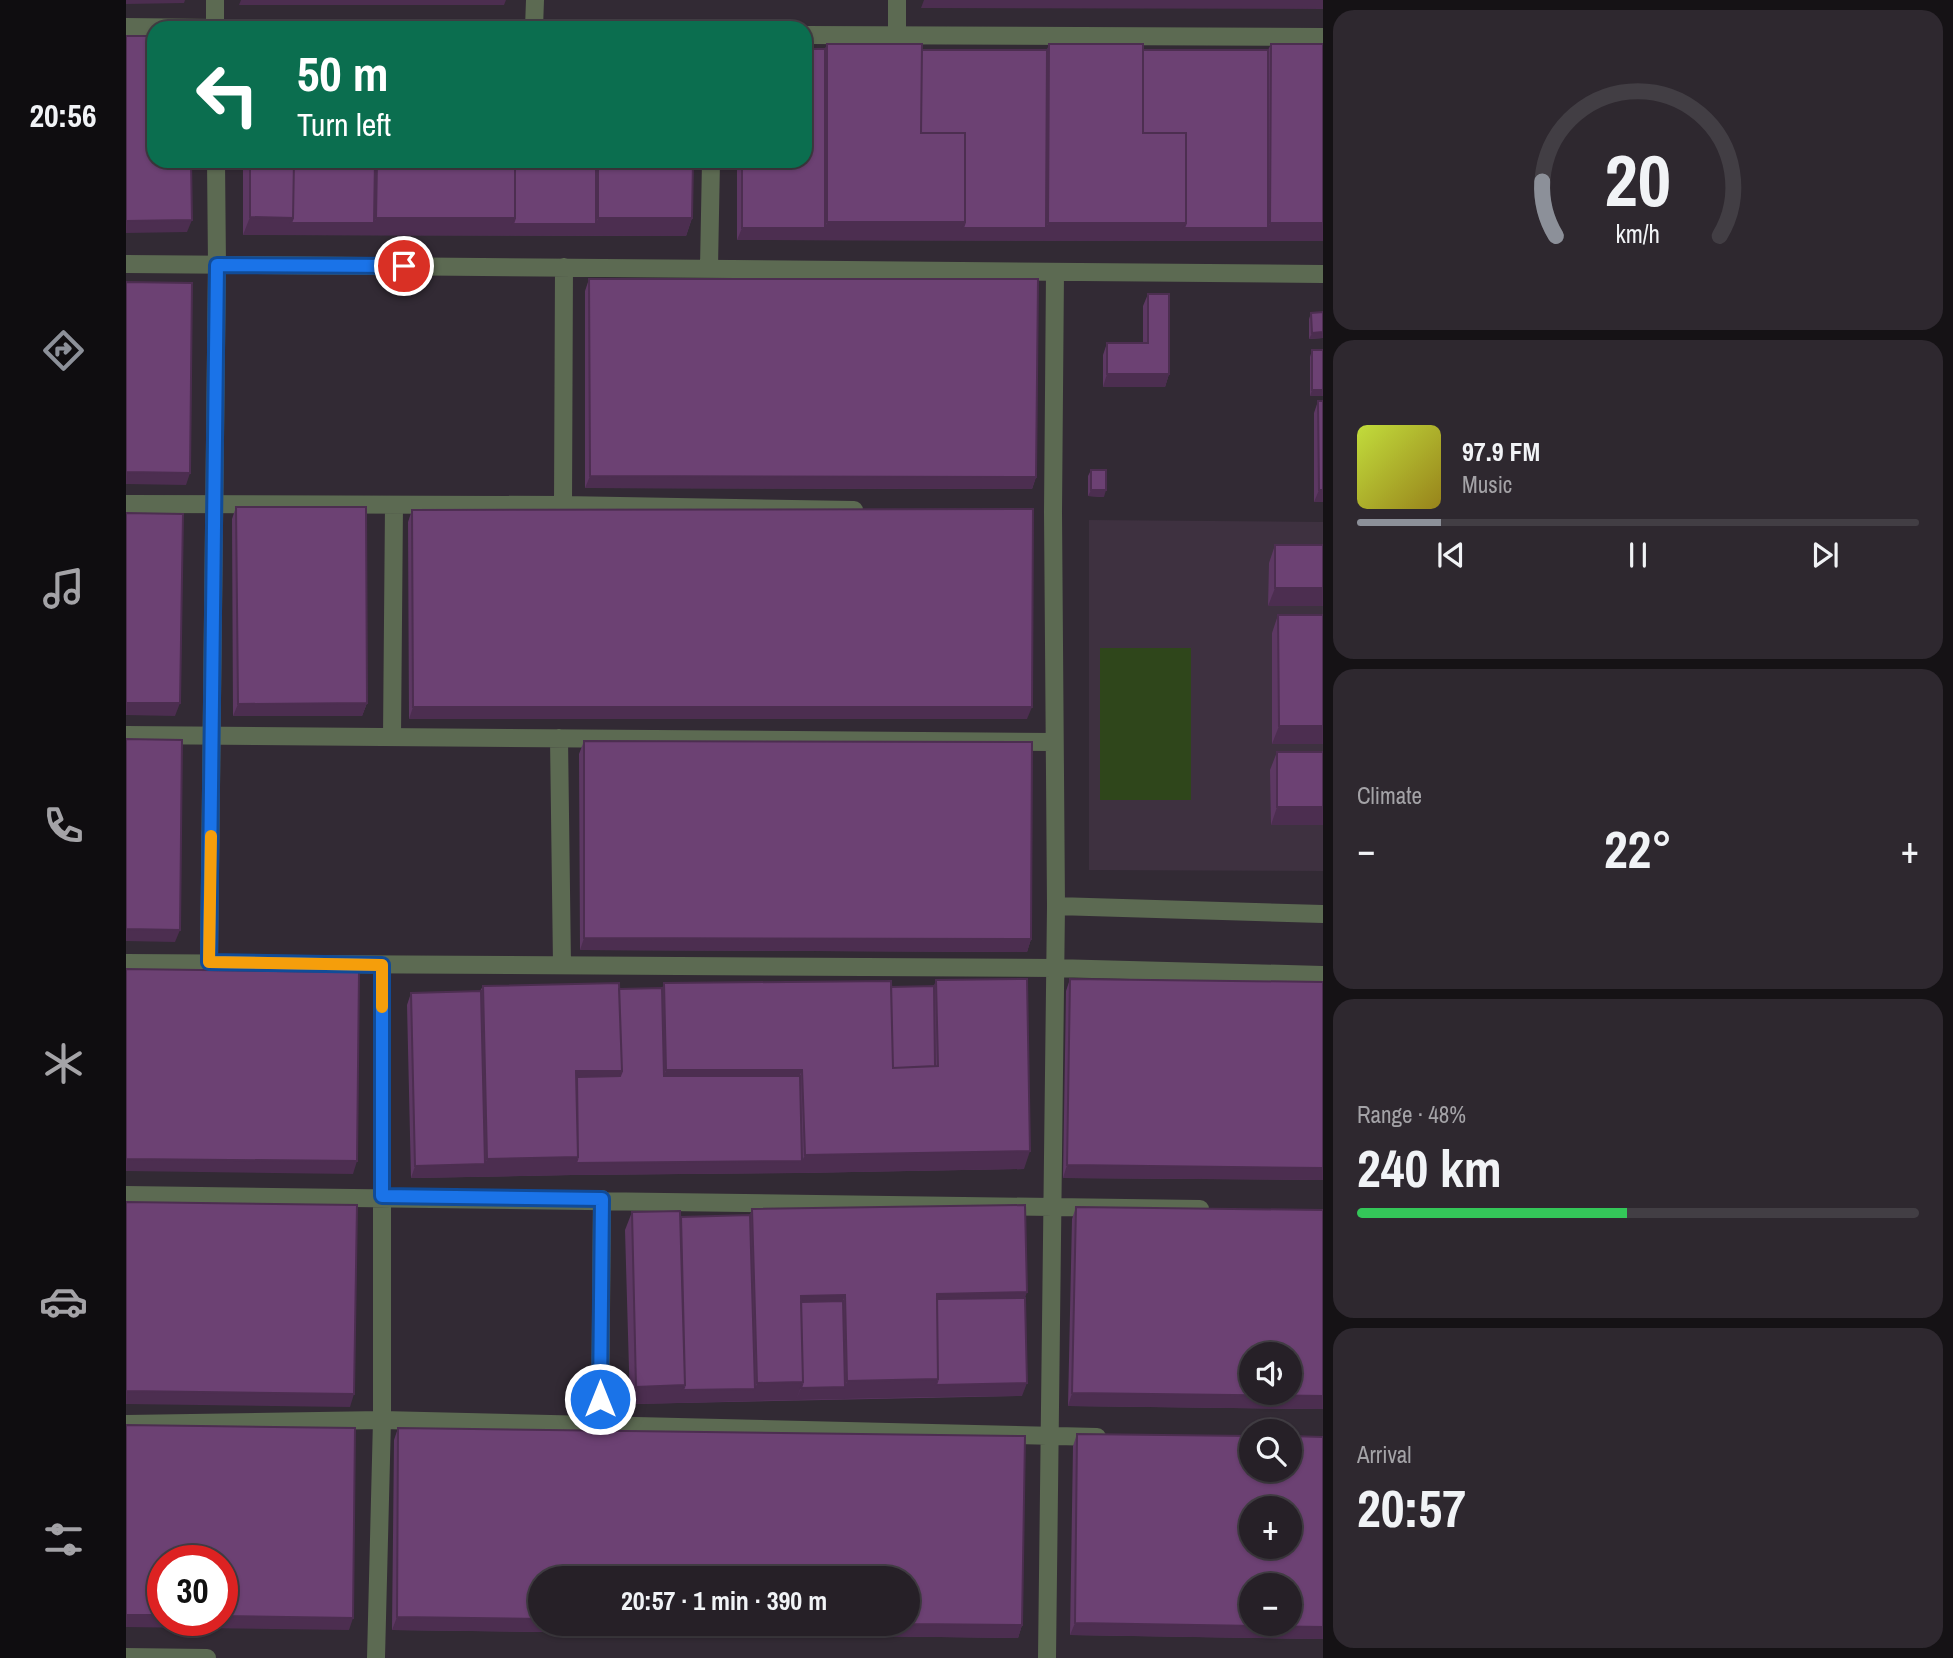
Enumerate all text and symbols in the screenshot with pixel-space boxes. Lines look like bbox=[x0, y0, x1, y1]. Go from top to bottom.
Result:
text: 50 m bbox=[297, 40, 389, 106]
icon: left bbox=[182, 49, 273, 140]
text: 20:56 bbox=[29, 94, 97, 137]
text: Turn left bbox=[297, 103, 391, 146]
text: 20 bbox=[1605, 131, 1671, 229]
text: km/h bbox=[1616, 217, 1660, 251]
pin bbox=[374, 236, 434, 296]
icon: arrive bbox=[385, 247, 423, 285]
icon: directions bbox=[39, 326, 88, 375]
text: 97.9 FM bbox=[1462, 434, 1540, 469]
text: Music bbox=[1462, 469, 1512, 500]
icon: previous bbox=[1432, 536, 1470, 574]
icon: pause bbox=[1619, 536, 1657, 574]
icon: next bbox=[1806, 536, 1844, 574]
icon: music bbox=[39, 564, 88, 613]
text: Climate bbox=[1357, 780, 1422, 811]
icon: phone bbox=[39, 801, 88, 850]
text: 22° bbox=[1604, 814, 1672, 884]
text: − bbox=[1357, 824, 1375, 875]
text: + bbox=[1901, 824, 1919, 875]
icon: climate bbox=[39, 1039, 88, 1088]
text: Range · 48% bbox=[1357, 1099, 1466, 1130]
text: 240 km bbox=[1357, 1133, 1502, 1203]
icon: car bbox=[39, 1277, 88, 1326]
map controls bbox=[1239, 1342, 1302, 1636]
button: sound bbox=[1239, 1342, 1302, 1405]
position arrow bbox=[563, 1362, 637, 1436]
button: search bbox=[1239, 1419, 1302, 1482]
text: Arrival bbox=[1357, 1439, 1412, 1470]
text: 20:57 bbox=[1357, 1473, 1466, 1543]
button: + bbox=[1239, 1496, 1302, 1559]
icon: filters bbox=[39, 1515, 88, 1564]
speed limit sign: 30 bbox=[147, 1545, 238, 1636]
button: − bbox=[1239, 1573, 1302, 1636]
text: 20:57 · 1 min · 390 m bbox=[621, 1583, 827, 1618]

